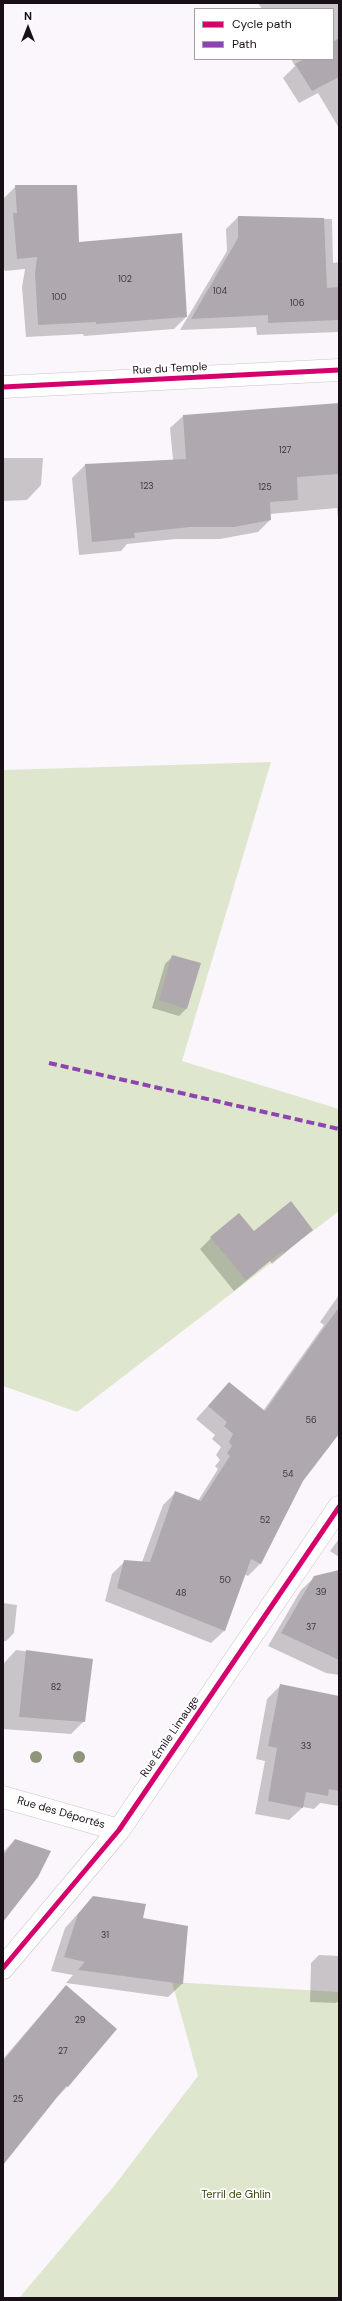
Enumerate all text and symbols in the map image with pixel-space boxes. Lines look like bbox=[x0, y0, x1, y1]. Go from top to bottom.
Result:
north arrow bbox=[8, 8, 48, 48]
legend bbox=[194, 8, 334, 60]
text: N bbox=[24, 9, 32, 23]
text: Cycle path bbox=[232, 16, 292, 32]
text: Path bbox=[232, 36, 257, 52]
house number: 102 bbox=[118, 275, 132, 285]
house number: 104 bbox=[213, 287, 227, 297]
house number: 100 bbox=[51, 293, 67, 303]
house number: 106 bbox=[290, 299, 304, 309]
street label: Rue du Temple bbox=[132, 360, 208, 378]
house number: 127 bbox=[279, 446, 291, 456]
house number: 123 bbox=[140, 482, 154, 492]
house number: 125 bbox=[258, 483, 272, 493]
house number: 56 bbox=[305, 1416, 317, 1426]
house number: 54 bbox=[283, 1470, 293, 1480]
house number: 52 bbox=[260, 1516, 270, 1526]
house number: 50 bbox=[219, 1576, 231, 1586]
house number: 39 bbox=[316, 1588, 326, 1598]
house number: 48 bbox=[176, 1589, 186, 1599]
house number: 37 bbox=[306, 1623, 316, 1633]
house number: 82 bbox=[51, 1683, 61, 1693]
street label: Rue Émile Limauge bbox=[138, 1694, 202, 1780]
house number: 33 bbox=[301, 1742, 311, 1752]
street label: Rue des Déportés bbox=[16, 1794, 106, 1832]
house number: 31 bbox=[101, 1931, 109, 1941]
house number: 29 bbox=[75, 2016, 85, 2026]
house number: 27 bbox=[58, 2047, 68, 2057]
house number: 25 bbox=[13, 2095, 23, 2105]
park label: Terril de Ghlin bbox=[201, 2188, 271, 2202]

